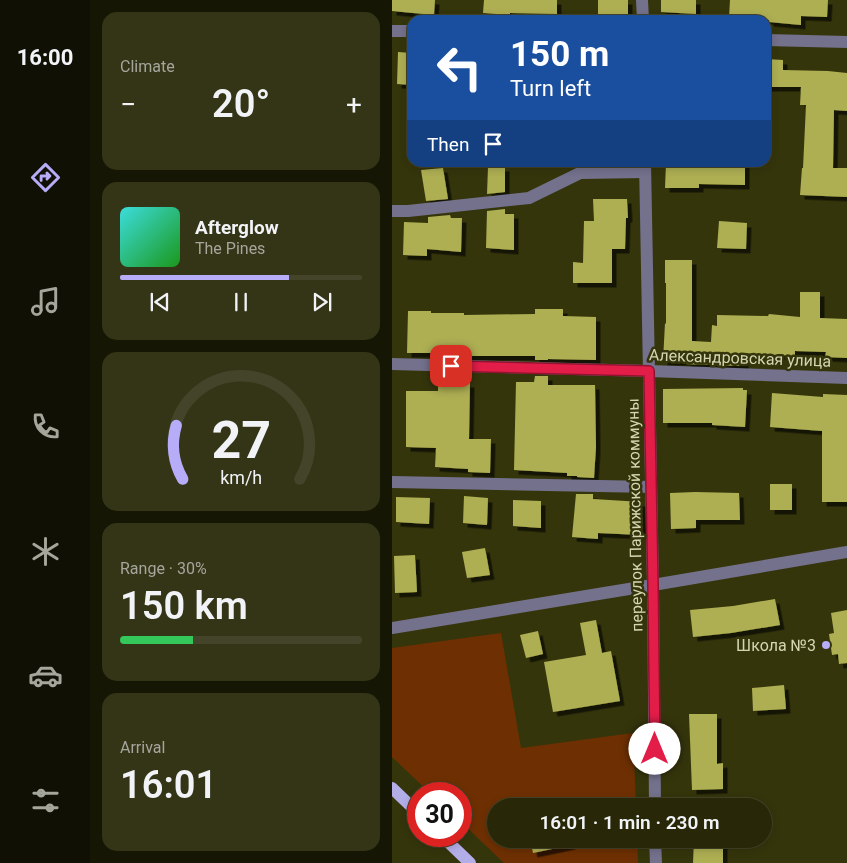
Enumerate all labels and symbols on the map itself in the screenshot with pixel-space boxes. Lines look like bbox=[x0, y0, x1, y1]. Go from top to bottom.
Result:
pin bbox=[430, 345, 472, 387]
street label: Александровская улица bbox=[648, 345, 832, 371]
street label: переулок Парижской коммуны bbox=[623, 398, 647, 632]
place label: Школа №3 bbox=[736, 636, 816, 655]
marker: Школа №3 bbox=[820, 639, 832, 651]
position arrow bbox=[628, 722, 680, 774]
speed limit sign: 30 bbox=[407, 782, 472, 847]

